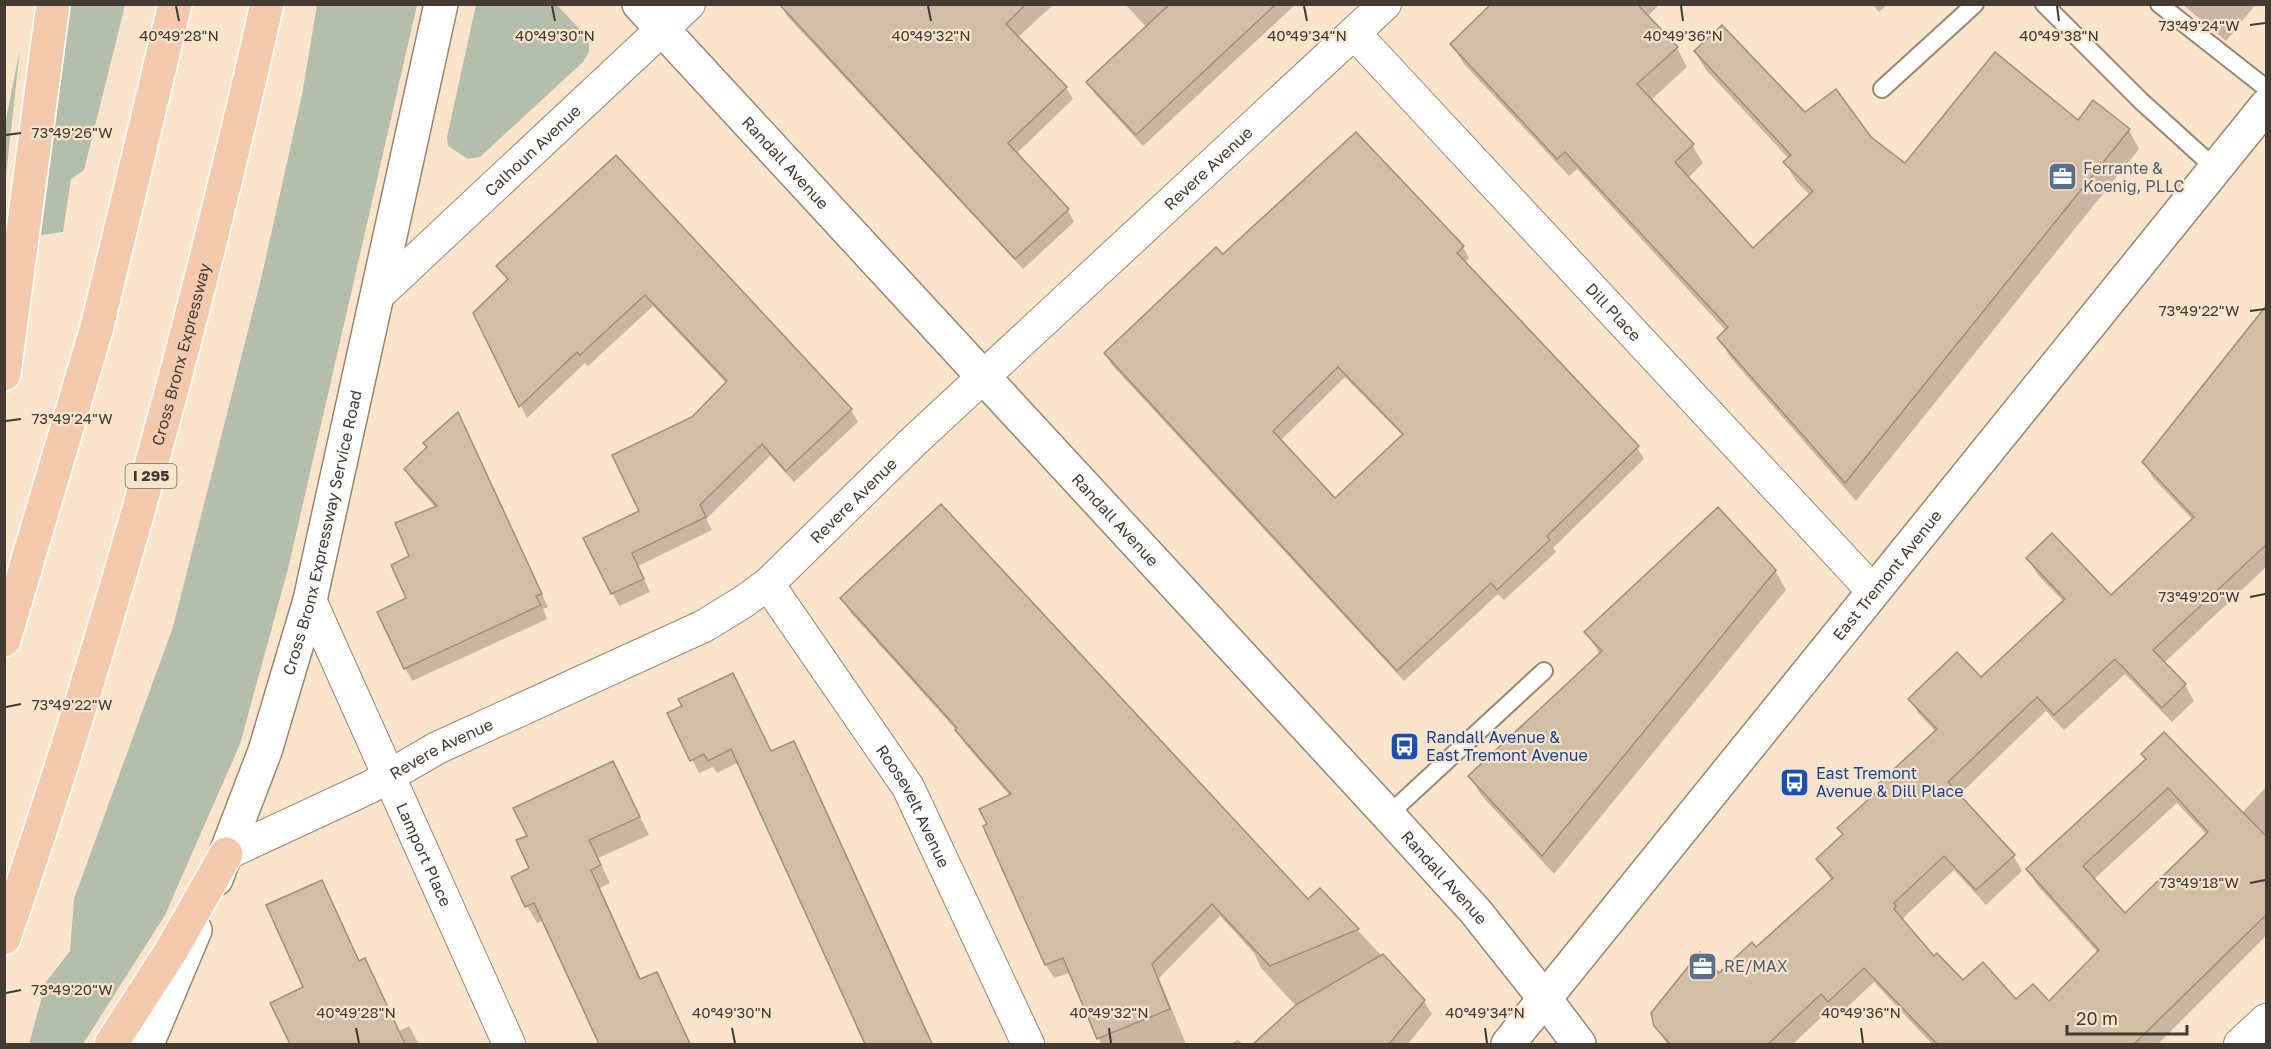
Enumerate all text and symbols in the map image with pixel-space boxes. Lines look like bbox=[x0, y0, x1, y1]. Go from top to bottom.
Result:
text: 73°49'24"W bbox=[2158, 16, 2240, 34]
text: 40°49'28"N bbox=[139, 26, 219, 44]
text: 40°49'30"N bbox=[515, 26, 595, 44]
text: 40°49'32"N bbox=[891, 26, 971, 44]
text: 40°49'34"N bbox=[1267, 26, 1347, 44]
text: 40°49'36"N bbox=[1643, 26, 1723, 44]
text: 40°49'38"N bbox=[2019, 26, 2099, 44]
street label: Calhoun Avenue bbox=[480, 101, 585, 200]
street label: Randall Avenue bbox=[738, 112, 833, 213]
street label: Revere Avenue bbox=[1160, 122, 1256, 214]
text: 73°49'26"W bbox=[31, 123, 113, 141]
place label: Ferrante & Koenig, PLLC bbox=[2083, 158, 2184, 196]
office icon: Ferrante & Koenig, PLLC bbox=[2046, 161, 2078, 193]
street label: Cross Bronx Expressway bbox=[147, 261, 215, 448]
street label: Dill Place bbox=[1581, 279, 1645, 345]
text: 73°49'22"W bbox=[2159, 301, 2239, 319]
street label: Cross Bronx Expressway Service Road bbox=[278, 388, 366, 678]
text: 73°49'24"W bbox=[31, 409, 113, 427]
street label: Revere Avenue bbox=[806, 454, 901, 547]
road number: I 295 bbox=[126, 464, 176, 488]
street label: Randall Avenue bbox=[1067, 469, 1163, 570]
street label: East Tremont Avenue bbox=[1828, 506, 1946, 644]
text: 73°49'20"W bbox=[2158, 587, 2240, 605]
text: 73°49'22"W bbox=[32, 695, 112, 713]
street label: Revere Avenue bbox=[386, 714, 496, 783]
place label: Randall Avenue & East Tremont Avenue bbox=[1426, 727, 1588, 765]
bus stop icon: Randall Avenue & East Tremont Avenue bbox=[1389, 730, 1421, 762]
street label: Roosevelt Avenue bbox=[872, 741, 954, 871]
place label: East Tremont Avenue & Dill Place bbox=[1816, 763, 1964, 801]
bus stop icon: East Tremont Avenue & Dill Place bbox=[1779, 766, 1811, 798]
street label: Lamport Place bbox=[392, 800, 456, 910]
street label: Randall Avenue bbox=[1397, 826, 1492, 928]
text: 73°49'18"W bbox=[2159, 873, 2239, 891]
office icon: RE/MAX bbox=[1687, 950, 1719, 982]
place label: RE/MAX bbox=[1724, 956, 1788, 976]
text: 73°49'20"W bbox=[31, 980, 113, 998]
scale bar bbox=[2067, 998, 2187, 1036]
text: 40°49'28"N bbox=[316, 1003, 396, 1021]
text: 40°49'30"N bbox=[692, 1003, 772, 1021]
text: 40°49'32"N bbox=[1069, 1003, 1149, 1021]
text: 40°49'34"N bbox=[1445, 1003, 1525, 1021]
text: 40°49'36"N bbox=[1821, 1003, 1901, 1021]
text: 20 m bbox=[2076, 1007, 2118, 1029]

